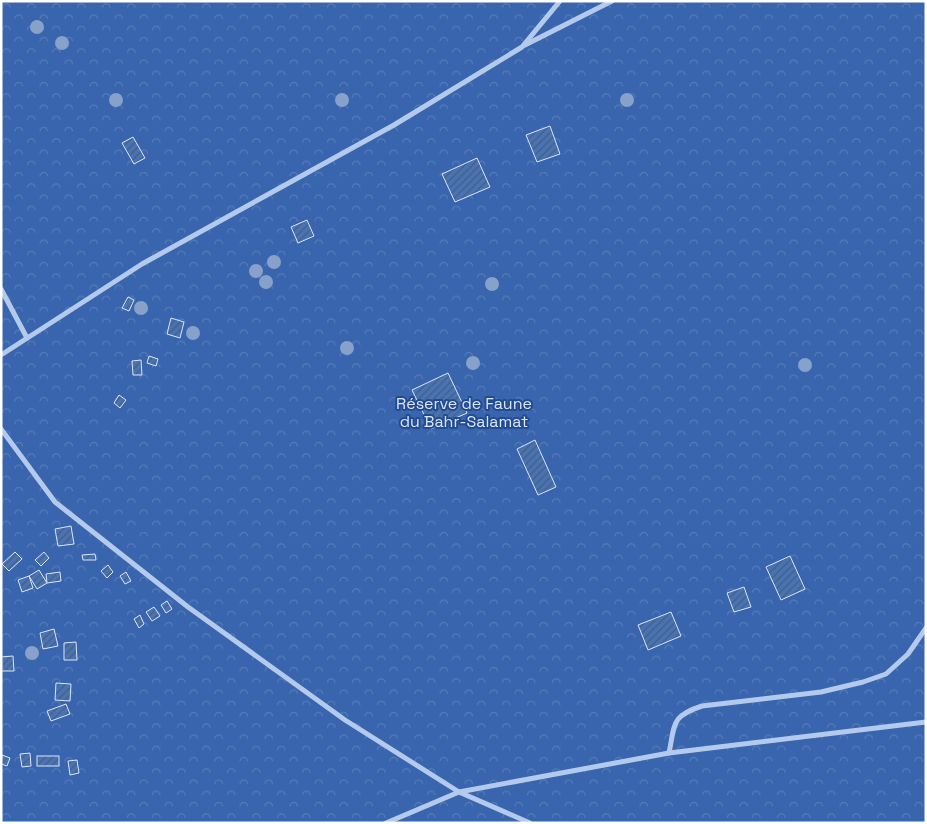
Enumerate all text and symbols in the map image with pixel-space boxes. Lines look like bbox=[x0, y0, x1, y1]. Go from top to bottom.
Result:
park label: Réserve de Faune du Bahr-Salamat bbox=[396, 393, 532, 432]

